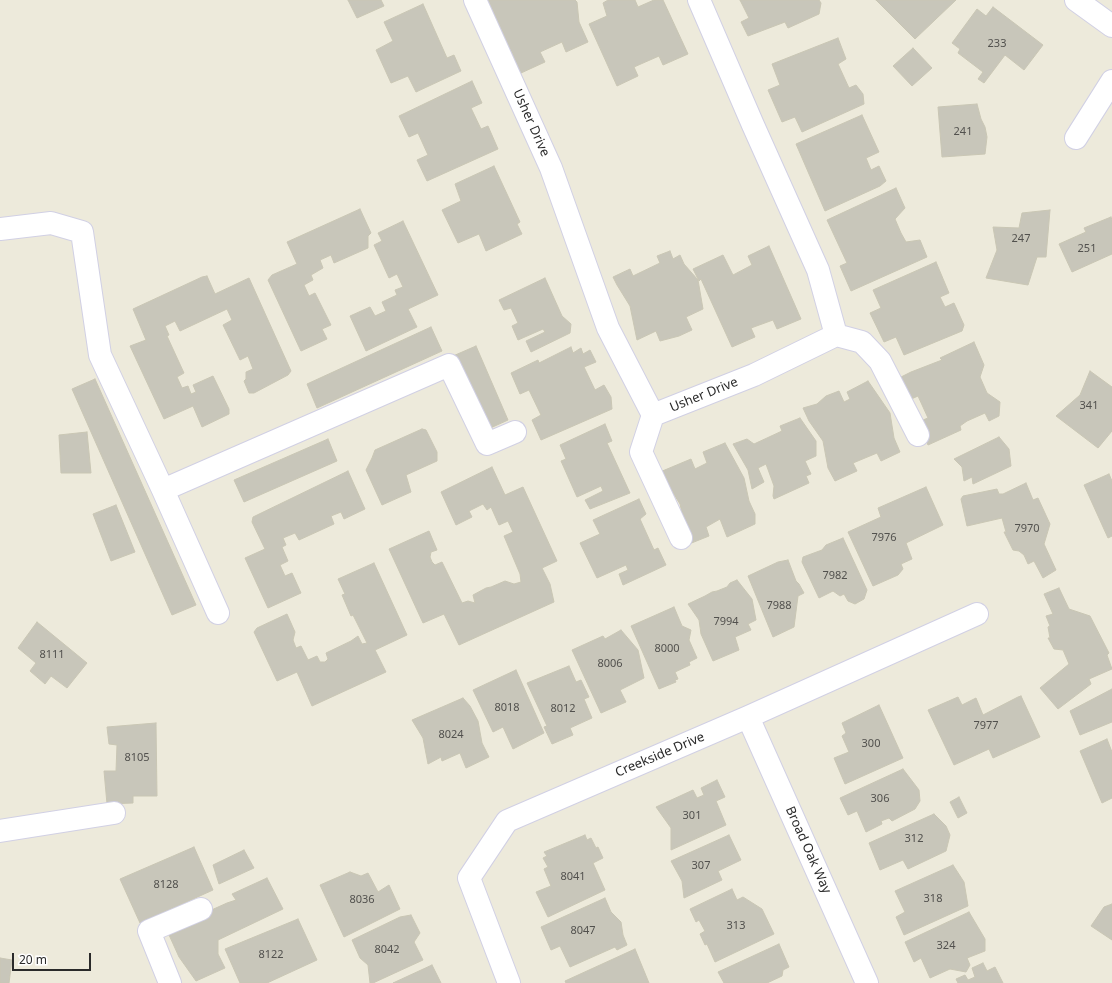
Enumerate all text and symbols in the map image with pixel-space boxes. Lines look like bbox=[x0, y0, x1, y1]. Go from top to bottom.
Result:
house number: 233 bbox=[988, 37, 1006, 51]
street label: Usher Drive bbox=[509, 87, 553, 159]
house number: 241 bbox=[954, 125, 972, 139]
house number: 247 bbox=[1012, 232, 1030, 246]
house number: 251 bbox=[1078, 242, 1096, 256]
street label: Usher Drive bbox=[668, 374, 740, 416]
house number: 341 bbox=[1080, 399, 1098, 413]
house number: 7970 bbox=[1014, 522, 1040, 536]
house number: 7976 bbox=[871, 531, 897, 545]
house number: 7982 bbox=[822, 569, 848, 583]
house number: 7988 bbox=[766, 599, 792, 613]
house number: 7994 bbox=[713, 615, 739, 629]
house number: 8000 bbox=[654, 642, 680, 656]
house number: 8111 bbox=[39, 648, 65, 662]
house number: 8006 bbox=[597, 657, 623, 671]
house number: 8018 bbox=[494, 701, 520, 715]
house number: 8012 bbox=[550, 702, 576, 716]
house number: 7977 bbox=[973, 719, 999, 733]
house number: 8024 bbox=[438, 728, 464, 742]
street label: Creekside Drive bbox=[613, 729, 707, 781]
house number: 300 bbox=[862, 737, 880, 751]
house number: 8105 bbox=[124, 751, 150, 765]
house number: 306 bbox=[871, 792, 889, 806]
street label: Broad Oak Way bbox=[782, 804, 834, 896]
house number: 301 bbox=[683, 809, 701, 823]
house number: 312 bbox=[905, 832, 923, 846]
house number: 307 bbox=[692, 859, 710, 873]
house number: 8041 bbox=[560, 870, 586, 884]
house number: 8128 bbox=[153, 878, 179, 892]
house number: 318 bbox=[924, 892, 942, 906]
house number: 8036 bbox=[349, 893, 375, 907]
house number: 313 bbox=[727, 919, 745, 933]
house number: 8047 bbox=[570, 924, 596, 938]
house number: 324 bbox=[937, 939, 955, 953]
house number: 8042 bbox=[374, 943, 400, 957]
scale bar bbox=[14, 945, 93, 971]
house number: 8122 bbox=[258, 948, 284, 962]
text: 20 m bbox=[19, 951, 47, 968]

